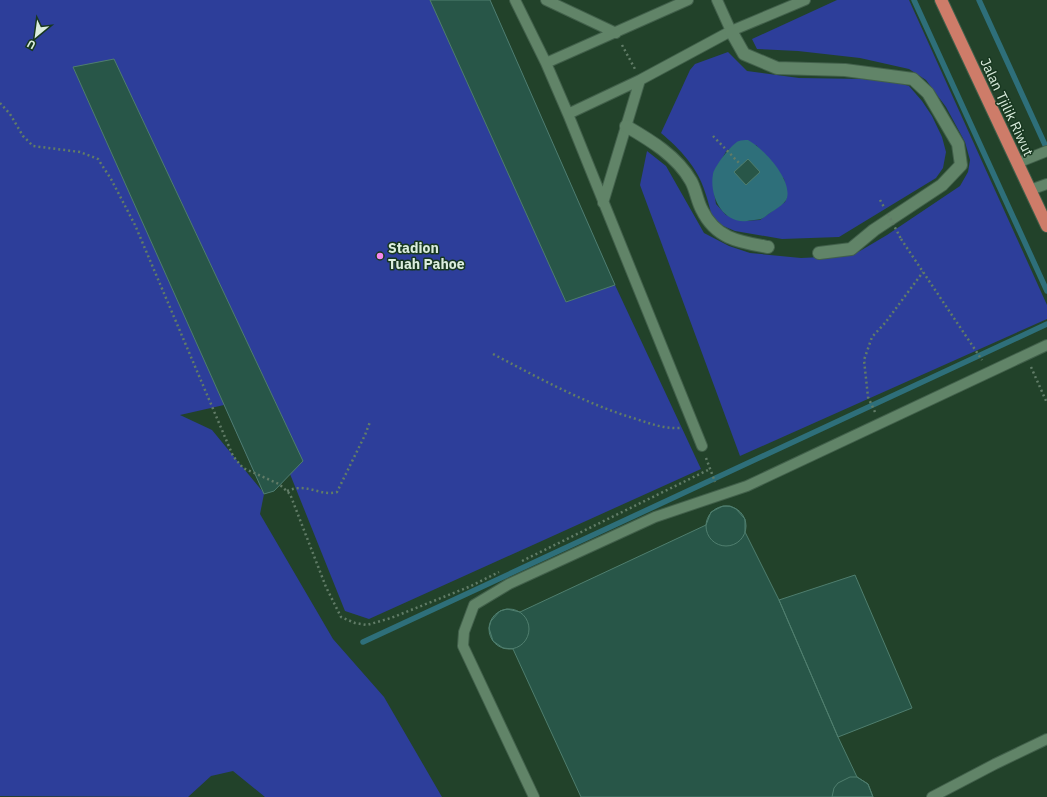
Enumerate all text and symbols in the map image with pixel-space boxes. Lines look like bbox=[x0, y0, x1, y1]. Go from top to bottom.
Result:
north arrow bbox=[16, 16, 56, 56]
text: U bbox=[24, 37, 38, 53]
street label: Jalan Tjilik Riwut bbox=[976, 55, 1038, 159]
place label: Stadion Tuah Pahoe bbox=[388, 239, 465, 273]
marker: Stadion Tuah Pahoe bbox=[375, 251, 385, 261]

